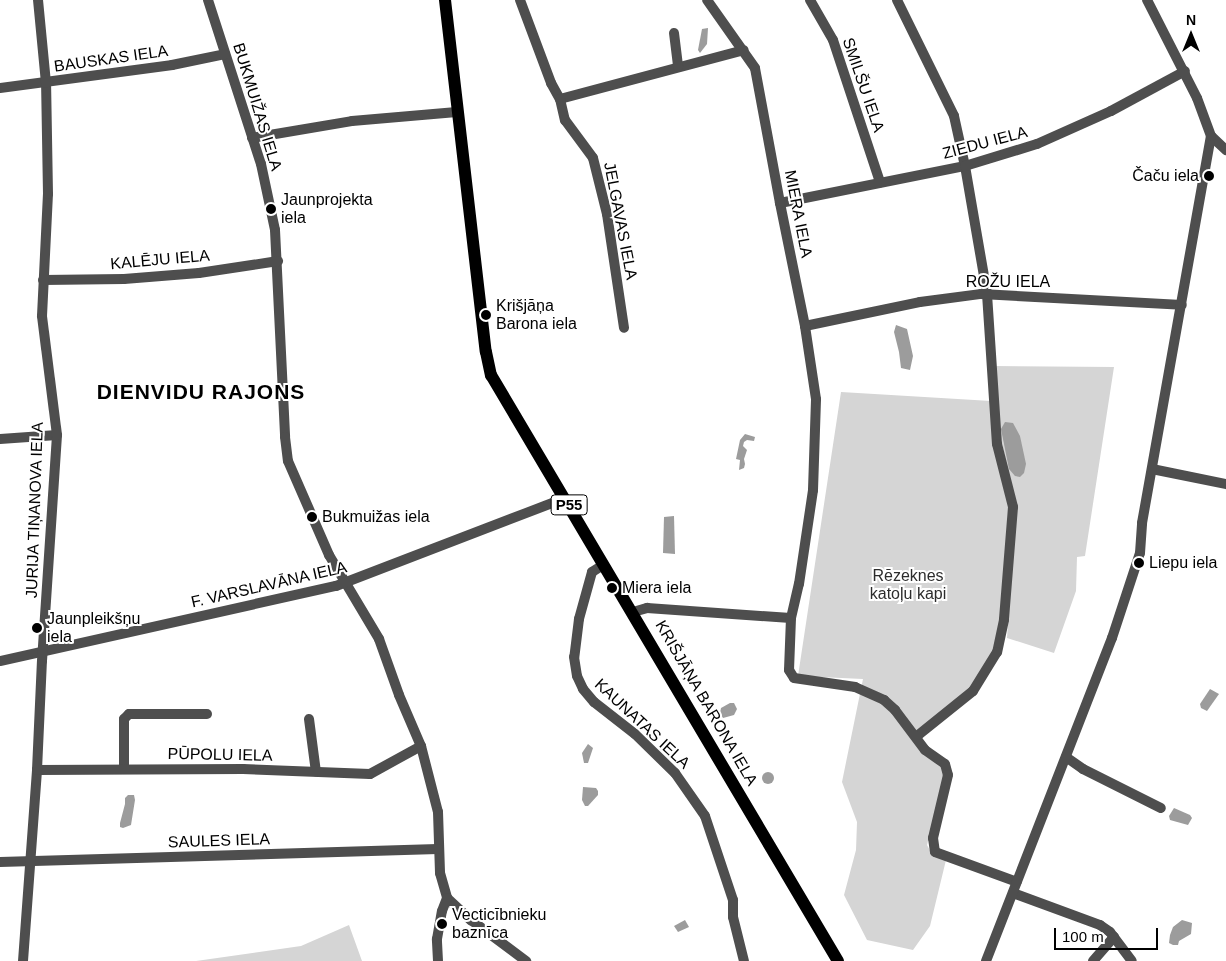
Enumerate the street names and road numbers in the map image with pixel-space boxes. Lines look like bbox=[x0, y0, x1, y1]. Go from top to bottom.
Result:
street label: SMILŠU IELA bbox=[838, 35, 888, 135]
street label: BUKMUIŽAS IELA bbox=[228, 41, 286, 173]
street label: BAUSKAS IELA bbox=[53, 42, 169, 76]
street label: ZIEDU IELA bbox=[940, 122, 1030, 164]
street label: JELGAVAS IELA bbox=[599, 161, 641, 281]
street label: MIERA IELA bbox=[780, 168, 816, 260]
street label: KALĒJU IELA bbox=[110, 246, 210, 274]
street label: ROŽU IELA bbox=[966, 272, 1050, 292]
street label: JURIJA TIŅANOVA IELA bbox=[22, 421, 48, 599]
road number: P55 bbox=[550, 492, 588, 518]
street label: F. VARSLAVĀNA IELA bbox=[189, 558, 349, 612]
street label: KRIŠJĀŅA BARONA IELA bbox=[650, 616, 762, 790]
street label: KAUNATAS IELA bbox=[590, 675, 694, 773]
street label: PŪPOLU IELA bbox=[167, 744, 273, 766]
street label: SAULES IELA bbox=[168, 830, 270, 852]

